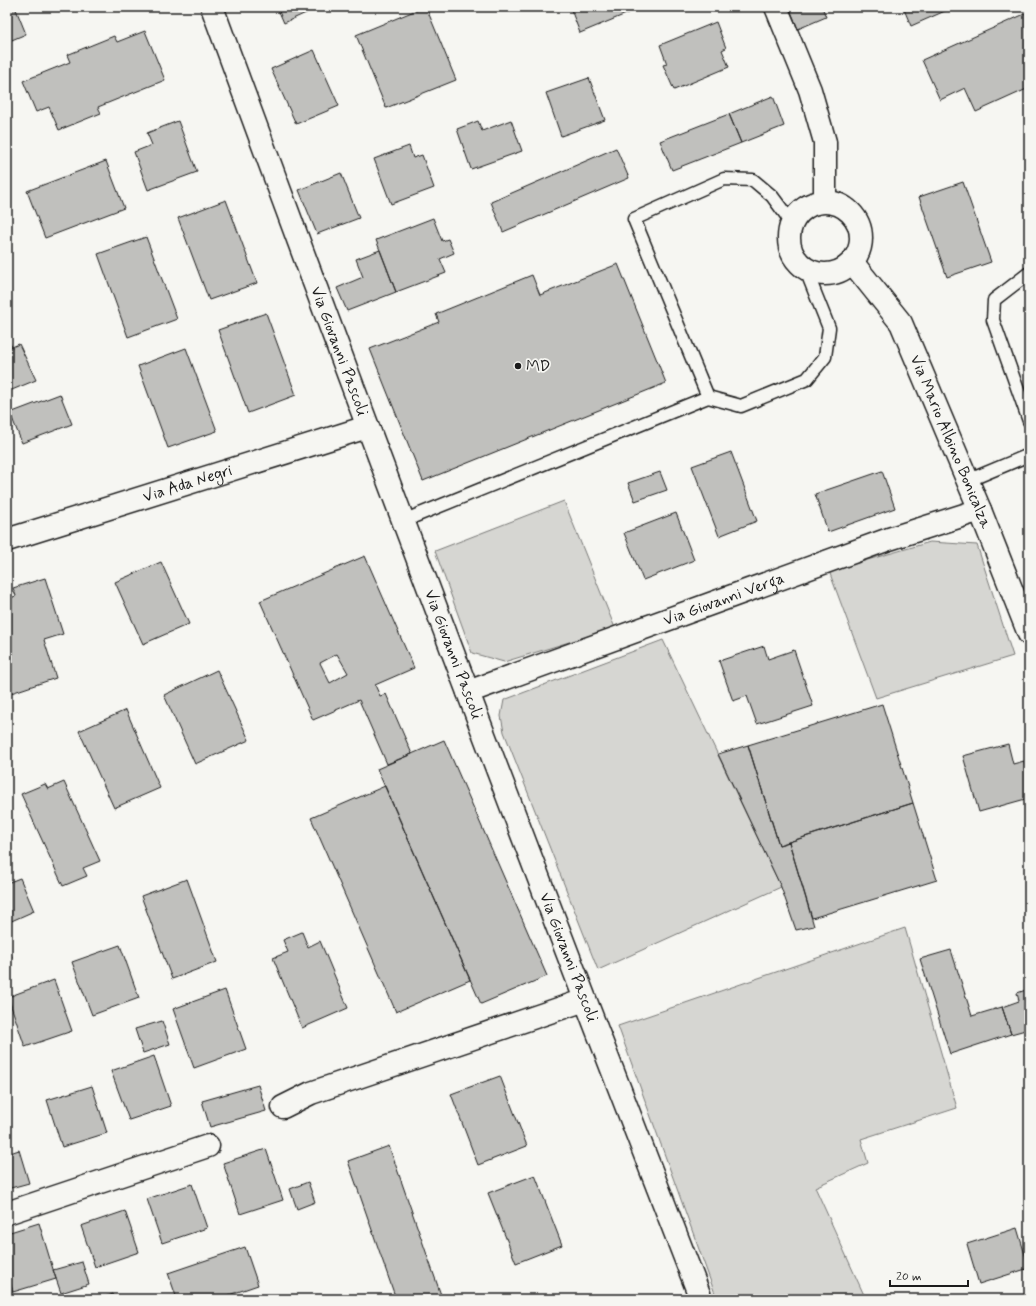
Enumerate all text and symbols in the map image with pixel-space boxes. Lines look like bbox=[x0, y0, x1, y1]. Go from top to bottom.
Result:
street label: Via Giovanni Pascoli bbox=[306, 283, 373, 419]
street label: Via Mario Albino Bonicalza bbox=[905, 352, 997, 532]
place label: MD bbox=[526, 356, 550, 377]
marker: MD bbox=[513, 361, 523, 371]
street label: Via Ada Negri bbox=[140, 459, 235, 507]
street label: Via Giovanni Verga bbox=[660, 567, 787, 631]
street label: Via Giovanni Pascoli bbox=[420, 587, 488, 722]
street label: Via Giovanni Pascoli bbox=[535, 889, 603, 1025]
scale bar bbox=[890, 1262, 968, 1288]
text: 20 m bbox=[896, 1269, 922, 1285]

